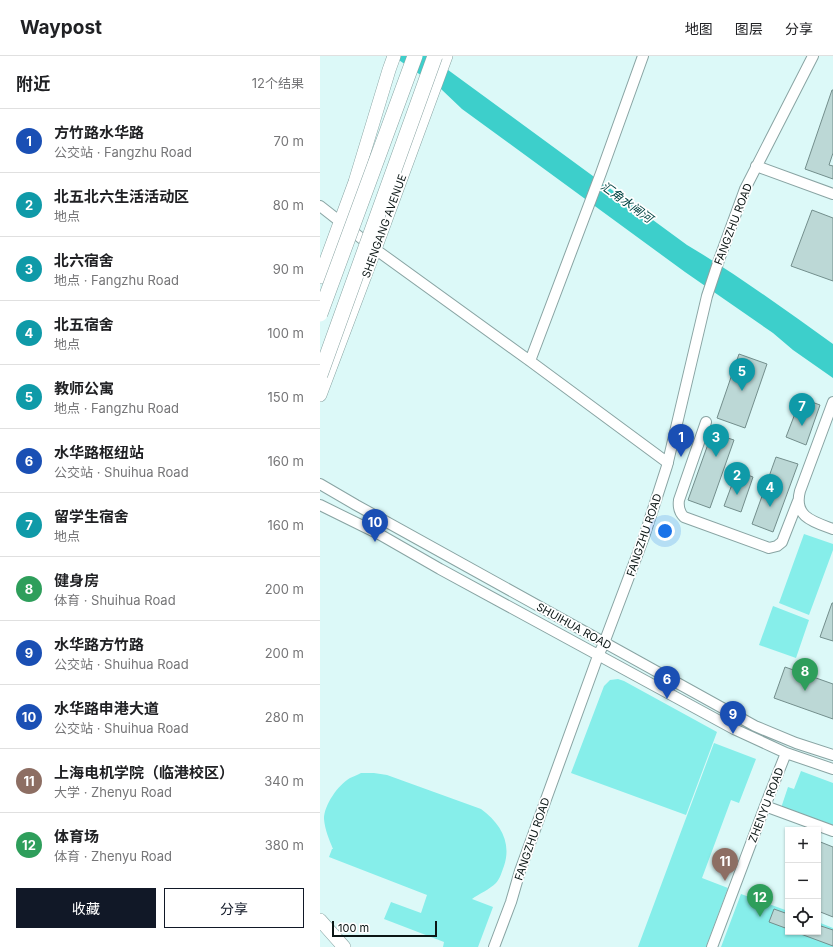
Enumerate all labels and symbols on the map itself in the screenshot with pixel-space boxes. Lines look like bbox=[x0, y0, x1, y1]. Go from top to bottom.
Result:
street label: SHENGANG AVENUE bbox=[359, 172, 409, 280]
water label: 汇角水闸河 bbox=[598, 178, 657, 227]
street label: FANGZHU ROAD bbox=[711, 181, 755, 267]
pin: 5 bbox=[729, 358, 755, 391]
pin: 7 bbox=[789, 393, 815, 426]
pin: 1 bbox=[668, 424, 694, 457]
pin: 3 bbox=[703, 424, 729, 457]
pin: 2 bbox=[724, 462, 750, 495]
pin: 4 bbox=[757, 474, 783, 507]
street label: FANGZHU ROAD bbox=[623, 492, 665, 578]
pin: 10 bbox=[362, 509, 388, 542]
your location bbox=[655, 521, 675, 541]
street label: SHUIHUA ROAD bbox=[534, 600, 614, 652]
pin: 8 bbox=[792, 658, 818, 691]
pin: 6 bbox=[654, 666, 680, 699]
pin: 9 bbox=[720, 701, 746, 734]
street label: ZHENYU ROAD bbox=[745, 765, 787, 845]
street label: FANGZHU ROAD bbox=[511, 796, 553, 882]
pin: 11 bbox=[712, 848, 738, 881]
pin: 12 bbox=[747, 884, 773, 917]
scale bar bbox=[332, 919, 437, 938]

